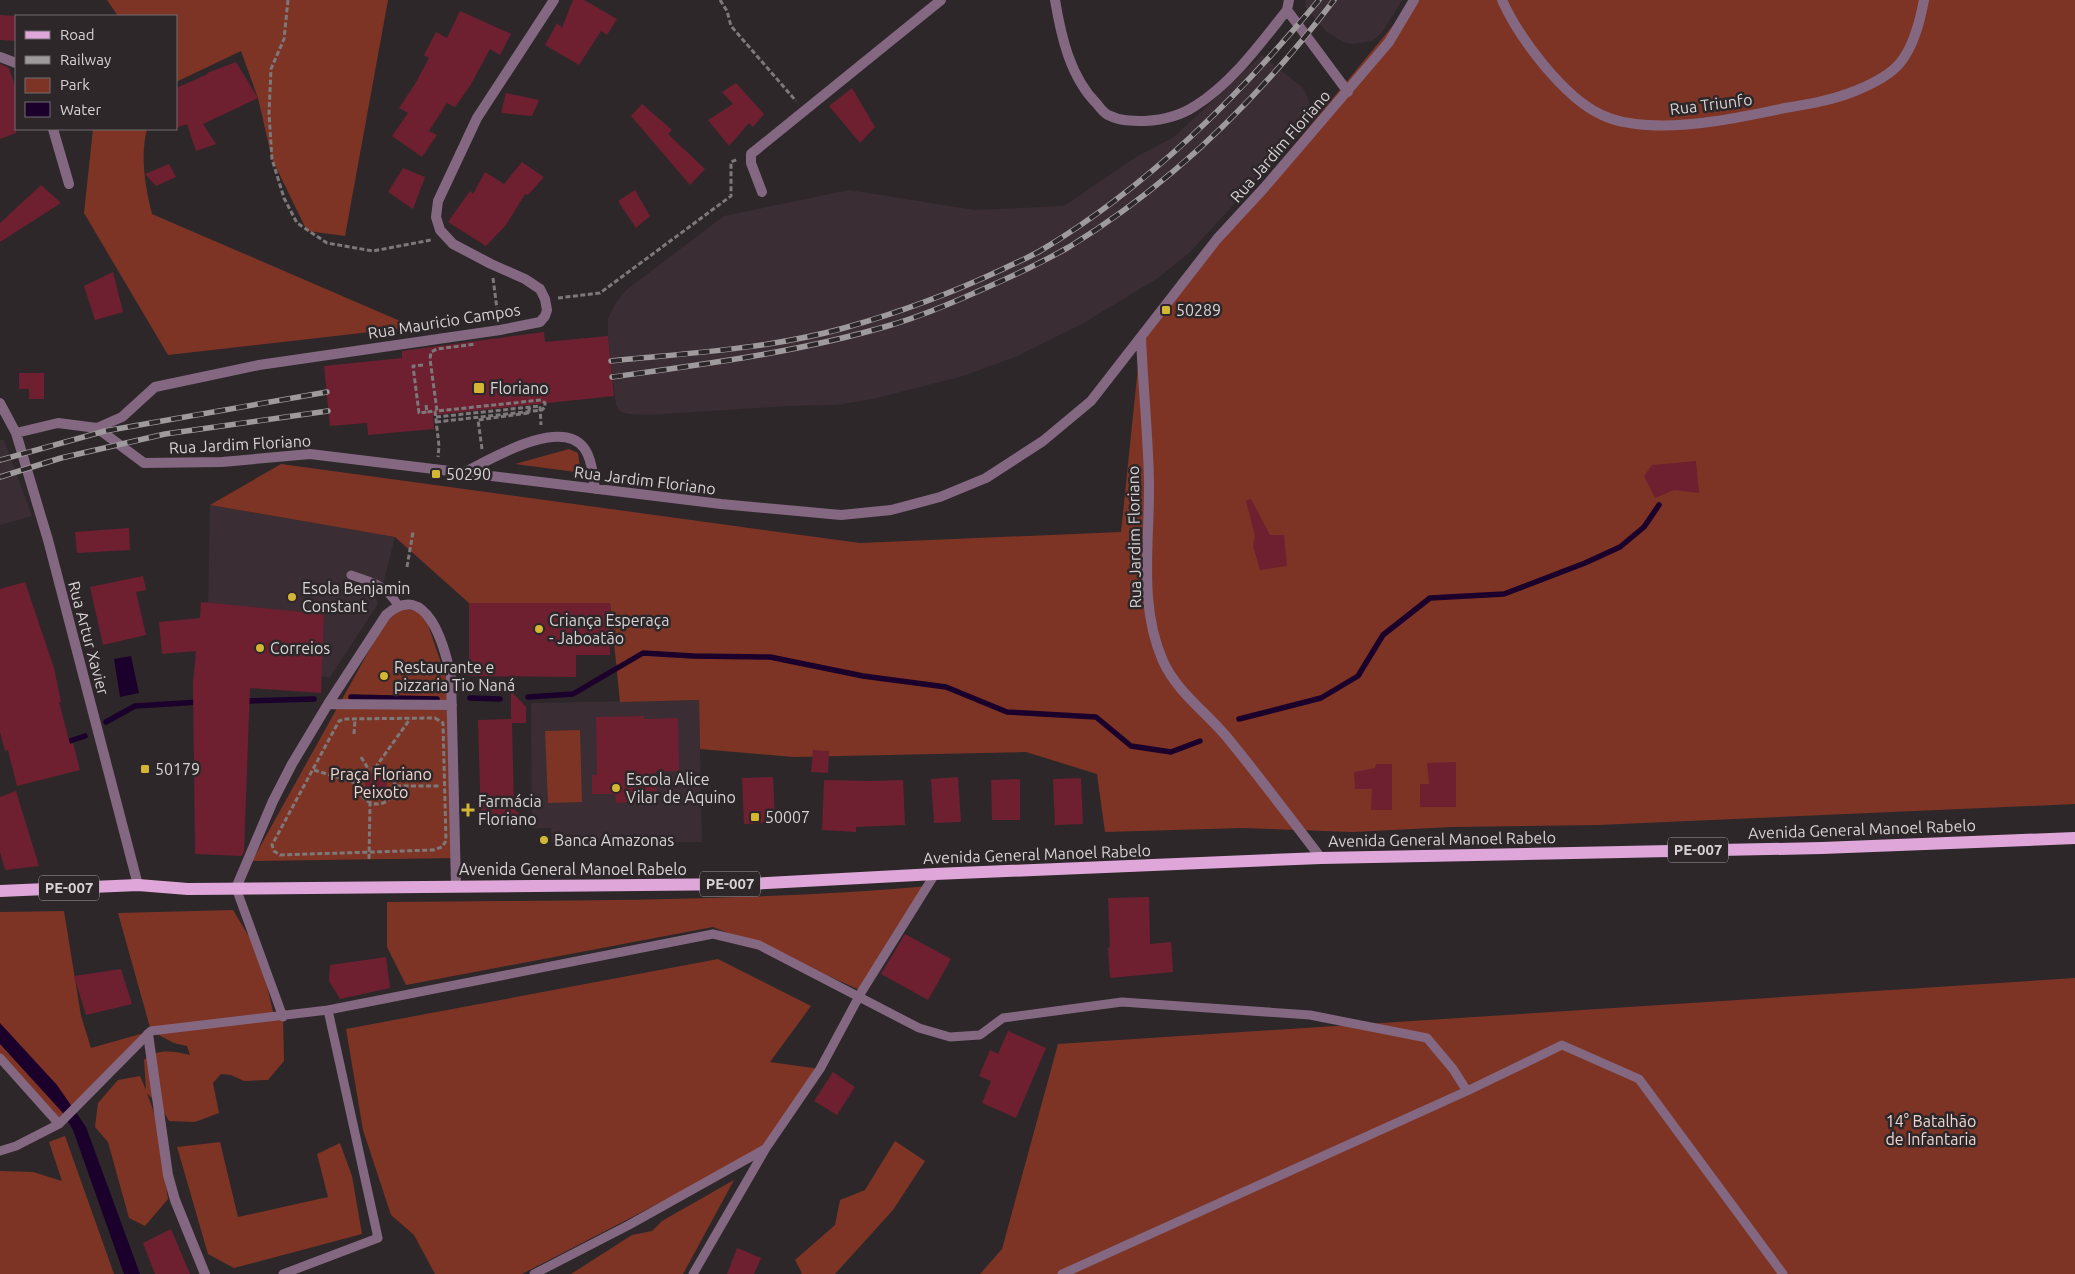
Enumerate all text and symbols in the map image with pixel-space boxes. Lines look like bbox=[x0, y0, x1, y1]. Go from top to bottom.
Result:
legend bbox=[15, 15, 178, 130]
text: Road bbox=[60, 26, 95, 43]
text: Railway bbox=[60, 51, 111, 68]
text: Park bbox=[60, 76, 90, 93]
street label: Rua Jardim Floriano bbox=[1226, 86, 1334, 206]
street label: Rua Triunfo bbox=[1669, 90, 1753, 118]
text: Water bbox=[60, 101, 101, 118]
street label: Rua Mauricio Campos bbox=[366, 300, 522, 342]
place label: 50289 bbox=[1176, 301, 1221, 319]
marker: 50289 bbox=[1160, 304, 1172, 316]
place label: Floriano bbox=[490, 379, 549, 397]
marker: Floriano bbox=[472, 381, 486, 395]
street label: Rua Jardim Floriano bbox=[168, 431, 312, 457]
street label: Rua Jardim Floriano bbox=[573, 462, 717, 498]
place label: 50290 bbox=[446, 465, 491, 483]
street label: Rua Jardim Floriano bbox=[1124, 466, 1144, 608]
marker: 50290 bbox=[430, 468, 442, 480]
street label: Rua Artur Xavier bbox=[65, 579, 113, 697]
place label: Esola Benjamin Constant bbox=[302, 579, 410, 615]
marker: Esola Benjamin Constant bbox=[286, 591, 298, 603]
place label: Criança Esperaça - Jaboatão bbox=[549, 611, 669, 647]
marker: Criança Esperaça - Jaboatão bbox=[533, 623, 545, 635]
place label: Correios bbox=[270, 639, 330, 657]
marker: Correios bbox=[254, 642, 266, 654]
place label: Restaurante e pizzaria Tio Naná bbox=[394, 658, 515, 694]
marker: Restaurante e pizzaria Tio Naná bbox=[378, 670, 390, 682]
place label: 50179 bbox=[155, 760, 200, 778]
marker: 50179 bbox=[139, 763, 151, 775]
park label: Praça Floriano Peixoto bbox=[330, 765, 432, 801]
place label: Escola Alice Vilar de Aquino bbox=[626, 770, 736, 806]
marker: Escola Alice Vilar de Aquino bbox=[610, 782, 622, 794]
place label: Farmácia Floriano bbox=[478, 792, 542, 828]
marker: Farmácia Floriano bbox=[462, 804, 474, 816]
place label: 50007 bbox=[765, 808, 810, 826]
marker: 50007 bbox=[749, 811, 761, 823]
street label: Avenida General Manoel Rabelo bbox=[1748, 816, 1976, 842]
street label: Avenida General Manoel Rabelo bbox=[1328, 828, 1556, 850]
place label: Banca Amazonas bbox=[554, 831, 674, 849]
marker: Banca Amazonas bbox=[538, 834, 550, 846]
road number: PE-007 bbox=[1668, 838, 1728, 862]
street label: Avenida General Manoel Rabelo bbox=[923, 841, 1151, 867]
street label: Avenida General Manoel Rabelo bbox=[459, 860, 687, 878]
road number: PE-007 bbox=[700, 872, 760, 896]
road number: PE-007 bbox=[39, 876, 99, 900]
park label: 14° Batalhão de Infantaria bbox=[1885, 1112, 1977, 1148]

